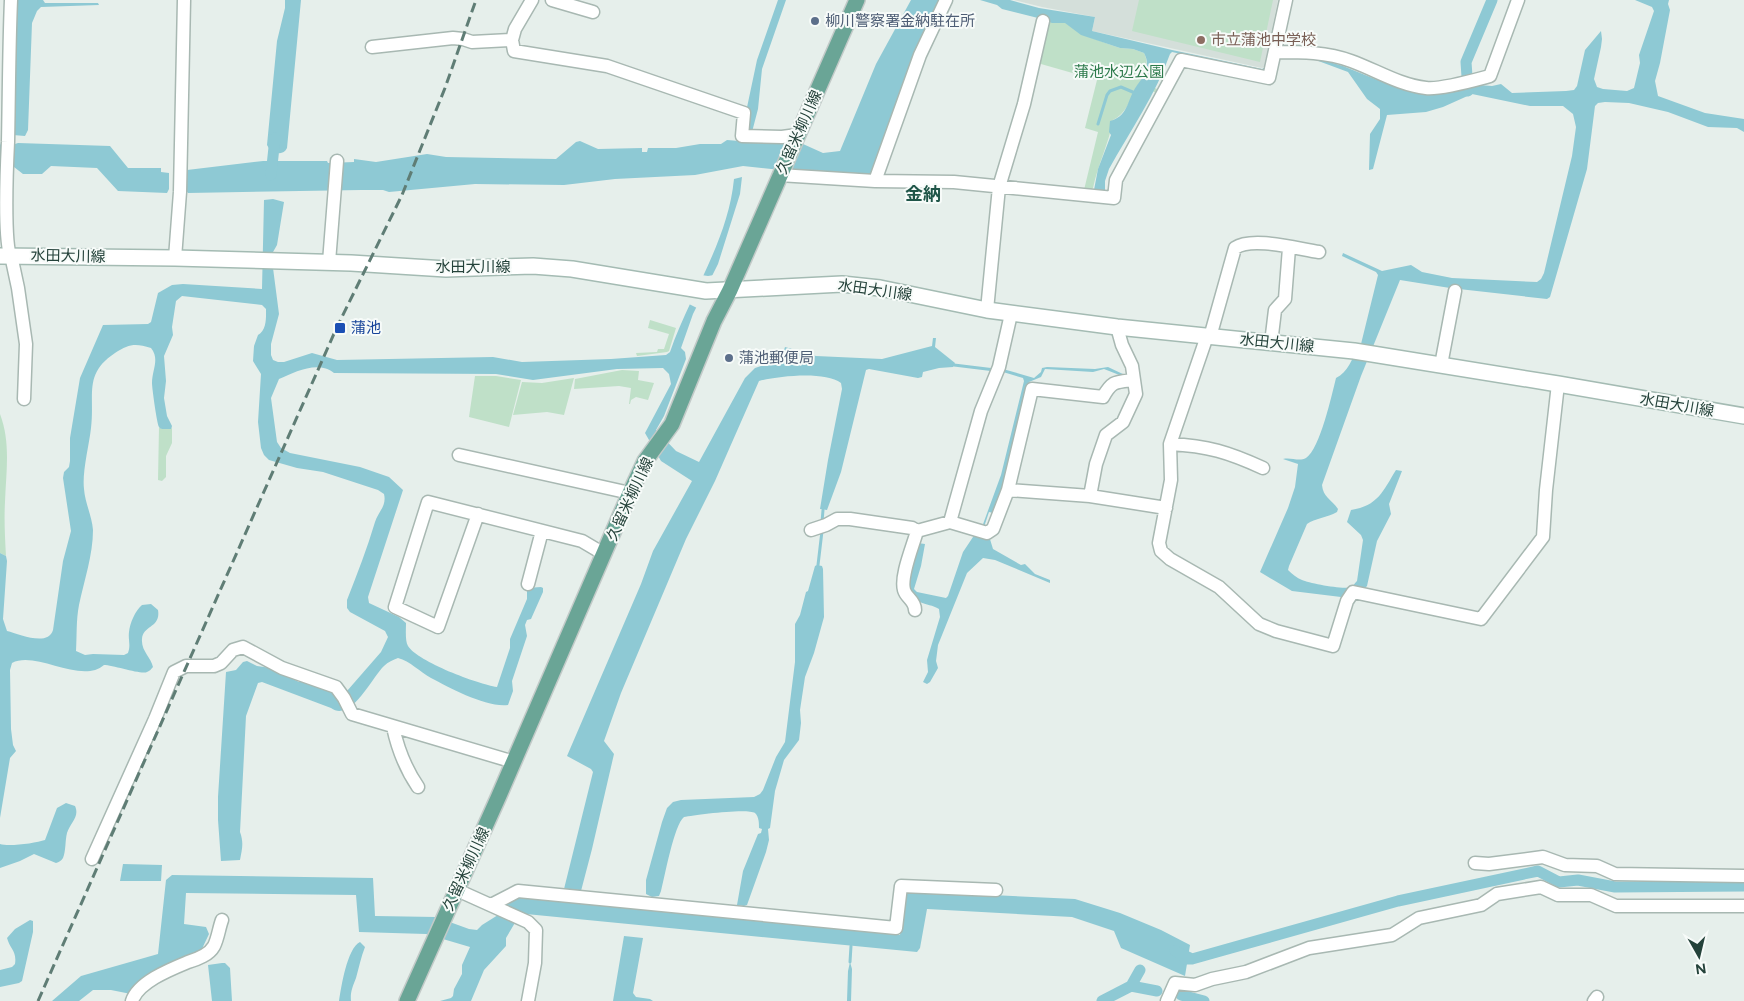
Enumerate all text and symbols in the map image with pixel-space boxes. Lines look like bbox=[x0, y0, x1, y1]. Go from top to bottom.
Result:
place label: 柳川警察署金納駐在所 bbox=[825, 12, 975, 30]
marker: 柳川警察署金納駐在所 bbox=[809, 15, 821, 27]
place label: 市立蒲池中学校 bbox=[1211, 31, 1316, 49]
marker: 市立蒲池中学校 bbox=[1195, 34, 1207, 46]
park label: 蒲池水辺公園 bbox=[1074, 63, 1164, 81]
street label: 久留米柳川線 bbox=[772, 87, 826, 177]
district label: 金納 bbox=[905, 183, 941, 205]
street label: 水田大川線 bbox=[30, 246, 106, 266]
street label: 水田大川線 bbox=[435, 258, 511, 276]
street label: 水田大川線 bbox=[837, 276, 913, 304]
place label: 蒲池 bbox=[351, 319, 381, 337]
marker: 蒲池 bbox=[333, 321, 347, 335]
street label: 水田大川線 bbox=[1239, 330, 1315, 356]
place label: 蒲池郵便局 bbox=[739, 349, 814, 367]
marker: 蒲池郵便局 bbox=[723, 352, 735, 364]
street label: 水田大川線 bbox=[1638, 390, 1716, 420]
street label: 久留米柳川線 bbox=[603, 454, 657, 544]
street label: 久留米柳川線 bbox=[439, 824, 493, 914]
north arrow bbox=[1674, 931, 1724, 981]
text: N bbox=[1694, 959, 1707, 978]

